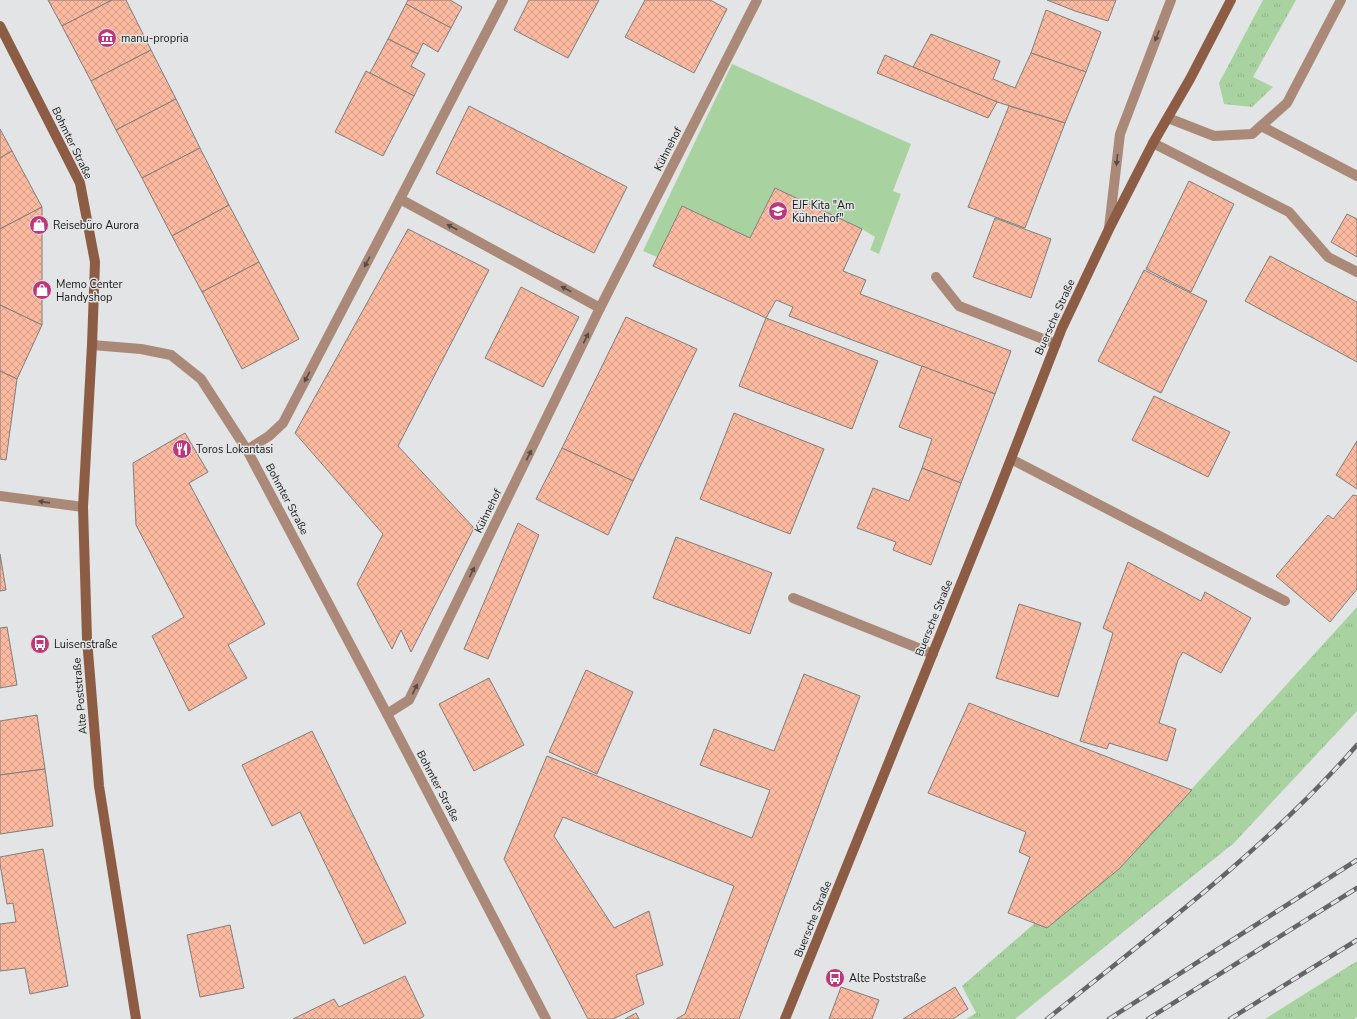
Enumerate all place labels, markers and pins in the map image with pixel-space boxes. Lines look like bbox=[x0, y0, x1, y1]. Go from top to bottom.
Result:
museum icon: manu-propria bbox=[96, 27, 118, 49]
place label: manu-propria bbox=[121, 31, 189, 46]
place label: EJF Kita "Am Kühnehof" bbox=[792, 198, 855, 226]
school or university icon: EJF Kita "Am Kühnehof" bbox=[767, 200, 789, 222]
shop icon: Reisebüro Aurora bbox=[28, 214, 50, 236]
place label: Reisebüro Aurora bbox=[53, 218, 139, 233]
place label: Memo Center Handyshop bbox=[56, 277, 122, 305]
shop icon: Memo Center Handyshop bbox=[31, 279, 53, 301]
restaurant icon: Toros Lokantasi bbox=[171, 438, 193, 460]
place label: Toros Lokantasi bbox=[196, 442, 273, 457]
bus stop icon: Luisenstraße bbox=[29, 633, 51, 655]
place label: Luisenstraße bbox=[54, 637, 118, 652]
bus stop icon: Alte Poststraße bbox=[824, 967, 846, 989]
place label: Alte Poststraße bbox=[849, 971, 926, 986]

